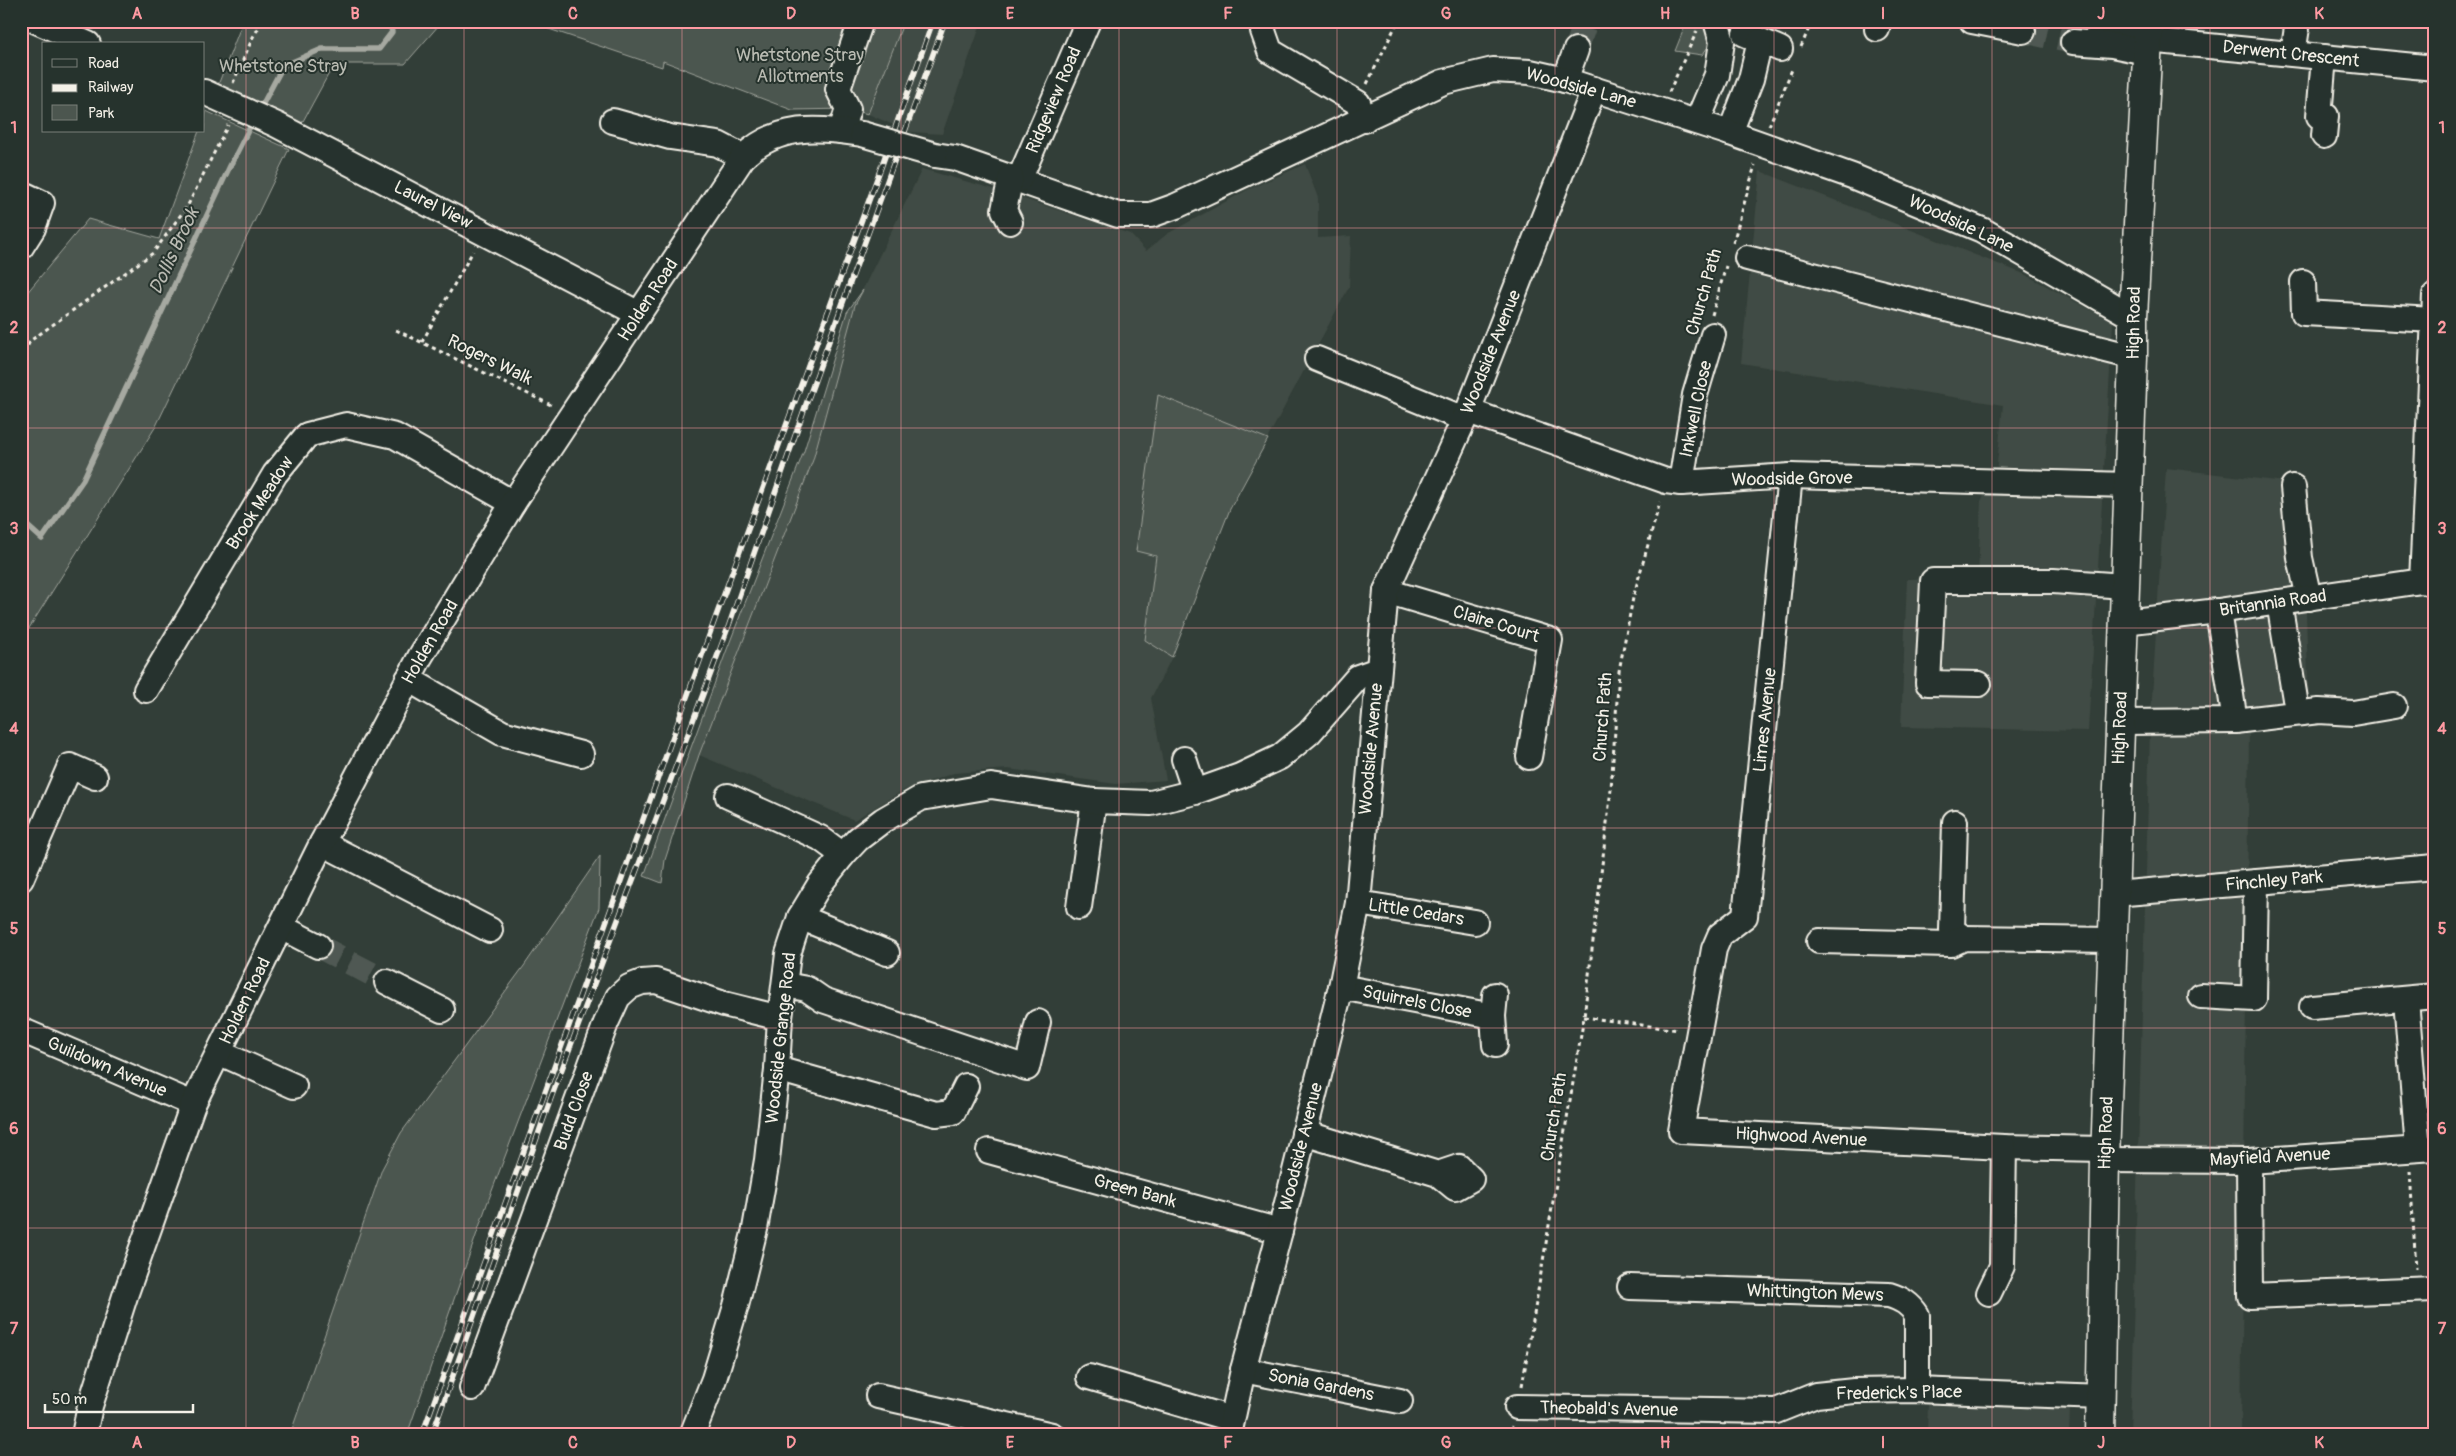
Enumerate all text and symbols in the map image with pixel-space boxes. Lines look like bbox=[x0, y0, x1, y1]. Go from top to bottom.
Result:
text: A bbox=[132, 4, 143, 24]
text: B bbox=[350, 4, 360, 24]
text: C bbox=[568, 4, 578, 24]
text: D bbox=[786, 4, 796, 24]
text: E bbox=[1006, 4, 1015, 24]
text: F bbox=[1223, 4, 1233, 24]
text: G bbox=[1441, 4, 1452, 24]
text: H bbox=[1660, 4, 1670, 24]
text: I bbox=[1881, 4, 1885, 24]
text: J bbox=[2097, 4, 2105, 24]
text: K bbox=[2314, 4, 2324, 24]
street label: Derwent Crescent bbox=[2221, 35, 2361, 73]
legend bbox=[42, 42, 205, 132]
street label: Ridgeview Road bbox=[1021, 43, 1087, 157]
park label: Whetstone Stray Allotments bbox=[736, 44, 864, 88]
text: Road bbox=[88, 54, 119, 73]
park label: Whetstone Stray bbox=[219, 55, 347, 78]
street label: Woodside Lane bbox=[1523, 62, 1639, 114]
text: Railway bbox=[88, 78, 134, 97]
text: Park bbox=[88, 104, 115, 123]
text: 1 bbox=[11, 118, 17, 138]
text: 1 bbox=[2439, 118, 2445, 138]
street label: Laurel View bbox=[390, 175, 476, 235]
street label: Woodside Lane bbox=[1905, 190, 2017, 258]
water label: Dollis Brook bbox=[144, 202, 205, 298]
street label: Church Path bbox=[1681, 246, 1727, 338]
street label: Holden Road bbox=[613, 254, 683, 346]
street label: Woodside Avenue bbox=[1456, 286, 1526, 417]
street label: High Road bbox=[2122, 286, 2146, 360]
text: 2 bbox=[10, 318, 19, 338]
text: 2 bbox=[2438, 318, 2447, 338]
street label: Rogers Walk bbox=[444, 330, 537, 391]
street label: Inkwell Close bbox=[1675, 358, 1717, 459]
street label: Brook Meadow bbox=[221, 452, 299, 554]
street label: Woodside Grove bbox=[1731, 466, 1853, 492]
text: 3 bbox=[10, 519, 19, 539]
text: 3 bbox=[2438, 519, 2447, 539]
street label: Britannia Road bbox=[2218, 584, 2328, 622]
street label: Holden Road bbox=[396, 595, 464, 689]
street label: Claire Court bbox=[1450, 600, 1543, 648]
street label: Limes Avenue bbox=[1748, 666, 1782, 773]
street label: Church Path bbox=[1588, 672, 1618, 762]
street label: Woodside Avenue bbox=[1354, 682, 1388, 816]
street label: High Road bbox=[2107, 691, 2133, 765]
text: 4 bbox=[9, 719, 19, 739]
text: 4 bbox=[2437, 719, 2447, 739]
street label: Finchley Park bbox=[2224, 865, 2324, 897]
street label: Little Cedars bbox=[1367, 893, 1465, 931]
text: 5 bbox=[10, 919, 19, 939]
text: 5 bbox=[2438, 919, 2447, 939]
street label: Woodside Grange Road bbox=[761, 951, 801, 1125]
street label: Holden Road bbox=[214, 954, 276, 1048]
street label: Squirrels Close bbox=[1360, 980, 1474, 1024]
street label: Guildown Avenue bbox=[44, 1031, 171, 1103]
street label: Budd Close bbox=[549, 1068, 599, 1154]
street label: Church Path bbox=[1536, 1071, 1572, 1163]
street label: Woodside Avenue bbox=[1274, 1080, 1328, 1214]
street label: High Road bbox=[2093, 1096, 2119, 1170]
text: 6 bbox=[9, 1119, 19, 1139]
text: 6 bbox=[2437, 1119, 2447, 1139]
street label: Highwood Avenue bbox=[1735, 1122, 1868, 1152]
street label: Mayfield Avenue bbox=[2209, 1142, 2331, 1172]
street label: Green Bank bbox=[1091, 1169, 1180, 1213]
street label: Whittington Mews bbox=[1746, 1279, 1884, 1307]
text: 7 bbox=[10, 1319, 19, 1339]
text: 7 bbox=[2438, 1319, 2447, 1339]
street label: Sonia Gardens bbox=[1266, 1363, 1376, 1407]
street label: Frederick's Place bbox=[1836, 1380, 1962, 1406]
scale bar bbox=[45, 1381, 192, 1413]
text: 50 m bbox=[52, 1390, 87, 1409]
street label: Theobald's Avenue bbox=[1540, 1396, 1678, 1422]
text: A bbox=[132, 1433, 143, 1453]
text: B bbox=[350, 1433, 360, 1453]
text: C bbox=[568, 1433, 578, 1453]
text: D bbox=[786, 1433, 796, 1453]
text: E bbox=[1006, 1433, 1015, 1453]
text: F bbox=[1223, 1433, 1233, 1453]
text: G bbox=[1441, 1433, 1452, 1453]
text: H bbox=[1660, 1433, 1670, 1453]
text: I bbox=[1881, 1433, 1885, 1453]
text: J bbox=[2097, 1433, 2105, 1453]
text: K bbox=[2314, 1433, 2324, 1453]

